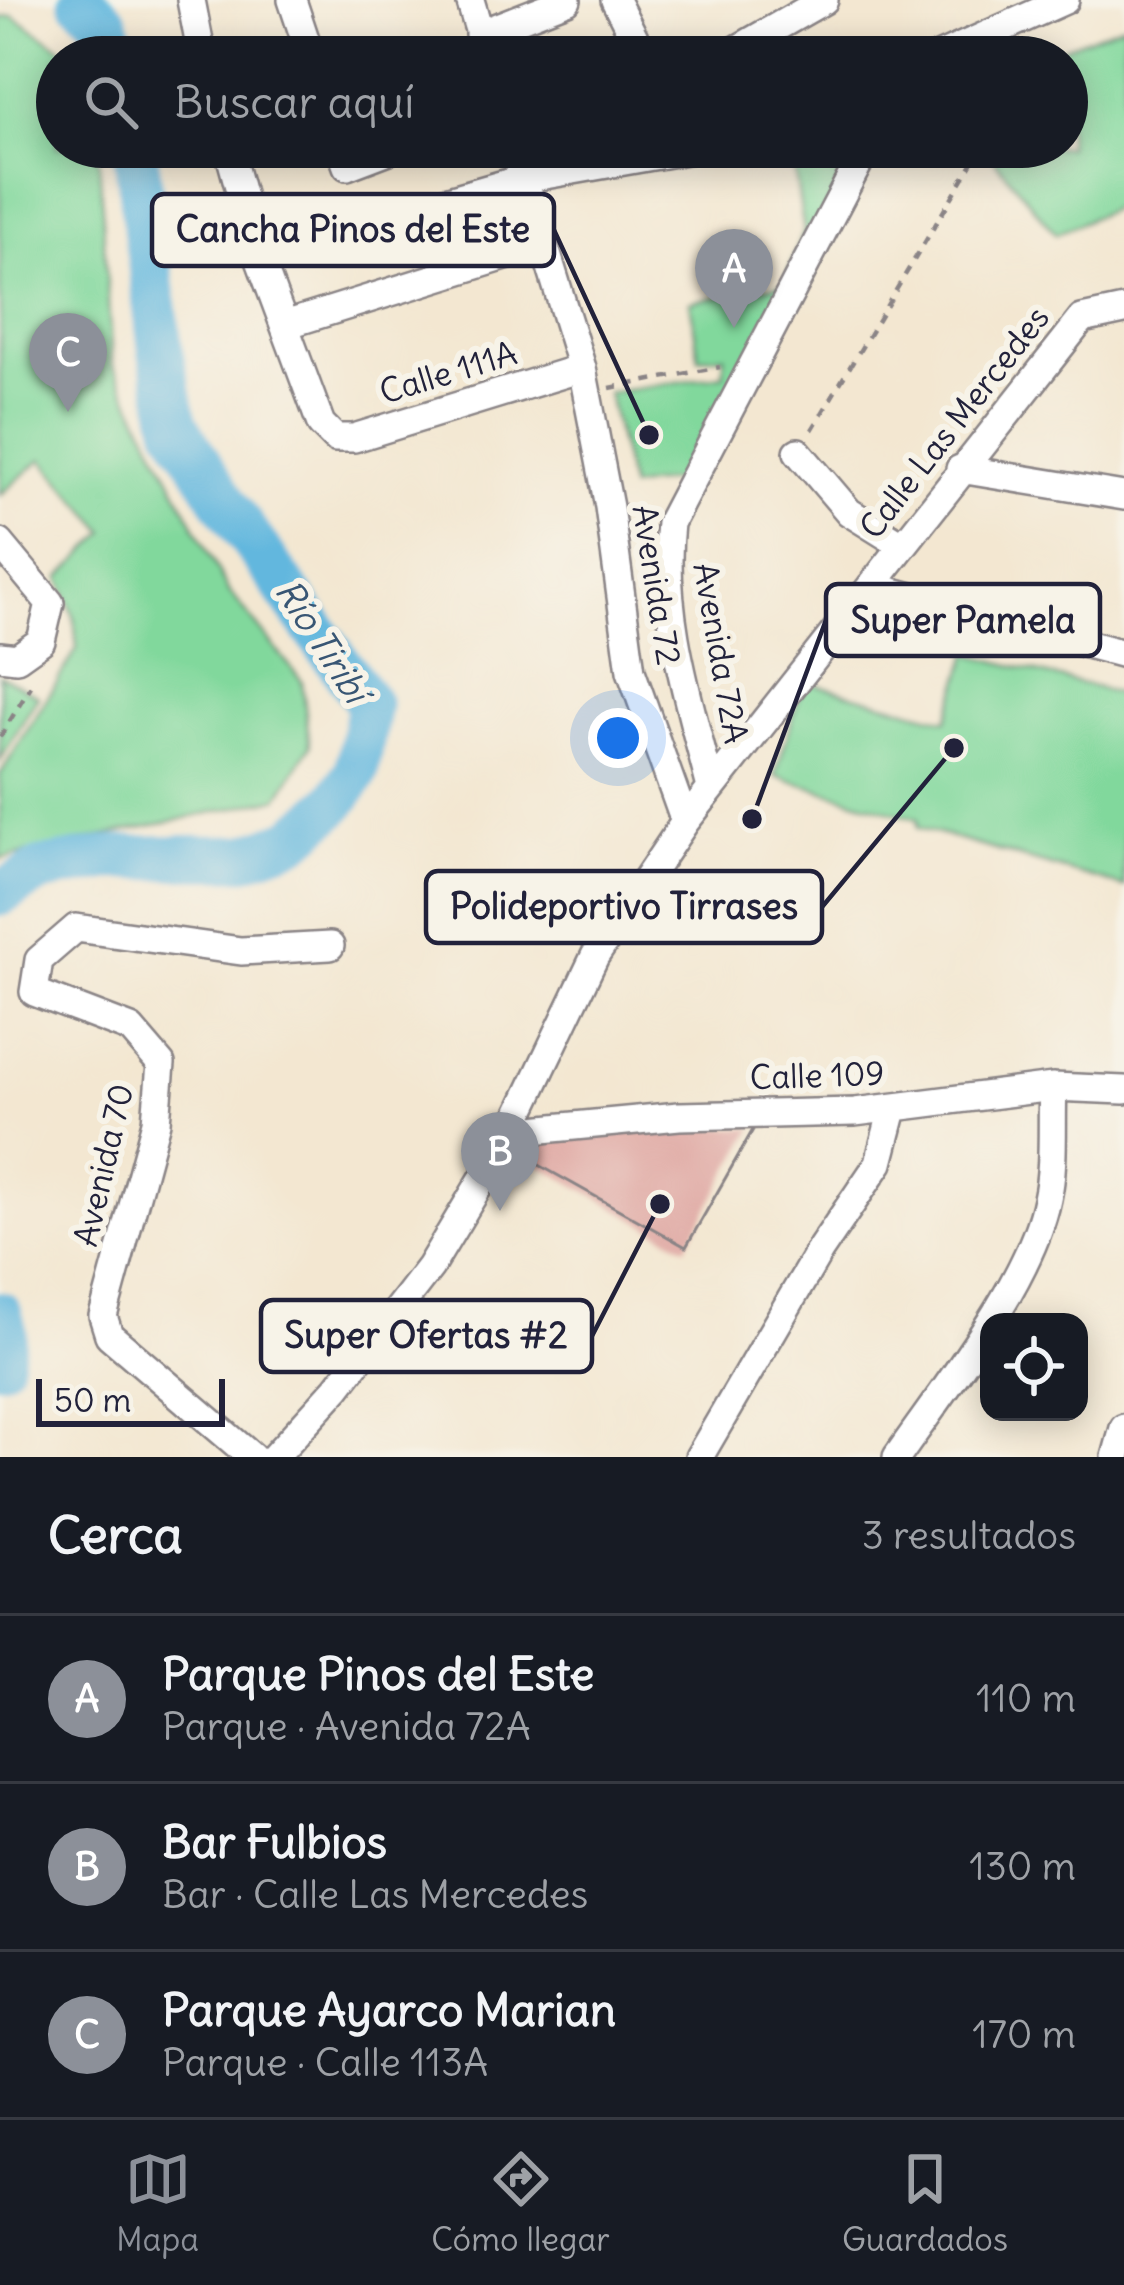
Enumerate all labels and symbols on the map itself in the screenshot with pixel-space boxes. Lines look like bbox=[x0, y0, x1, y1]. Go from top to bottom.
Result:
callout: Cancha Pinos del Este bbox=[152, 194, 554, 266]
text: Cancha Pinos del Este bbox=[176, 207, 530, 252]
pin: A bbox=[695, 229, 773, 328]
street label: Calle Las Mercedes bbox=[850, 297, 1058, 547]
pin: C bbox=[29, 313, 107, 412]
street label: Calle 111A bbox=[374, 331, 522, 413]
street label: Avenida 72 bbox=[624, 502, 690, 668]
street label: Avenida 72A bbox=[684, 559, 758, 747]
water label: Río Tiribí bbox=[266, 571, 382, 716]
callout: Super Pamela bbox=[826, 584, 1100, 656]
text: Super Pamela bbox=[850, 598, 1076, 643]
your location bbox=[588, 708, 648, 768]
callout: Polideportivo Tirrases bbox=[426, 871, 822, 943]
text: Polideportivo Tirrases bbox=[450, 884, 798, 929]
street label: Calle 109 bbox=[749, 1052, 885, 1098]
street label: Avenida 70 bbox=[64, 1080, 142, 1250]
pin: B bbox=[461, 1112, 539, 1211]
callout: Super Ofertas #2 bbox=[261, 1300, 592, 1372]
text: Super Ofertas #2 bbox=[284, 1313, 568, 1358]
scale bar bbox=[36, 1373, 225, 1426]

